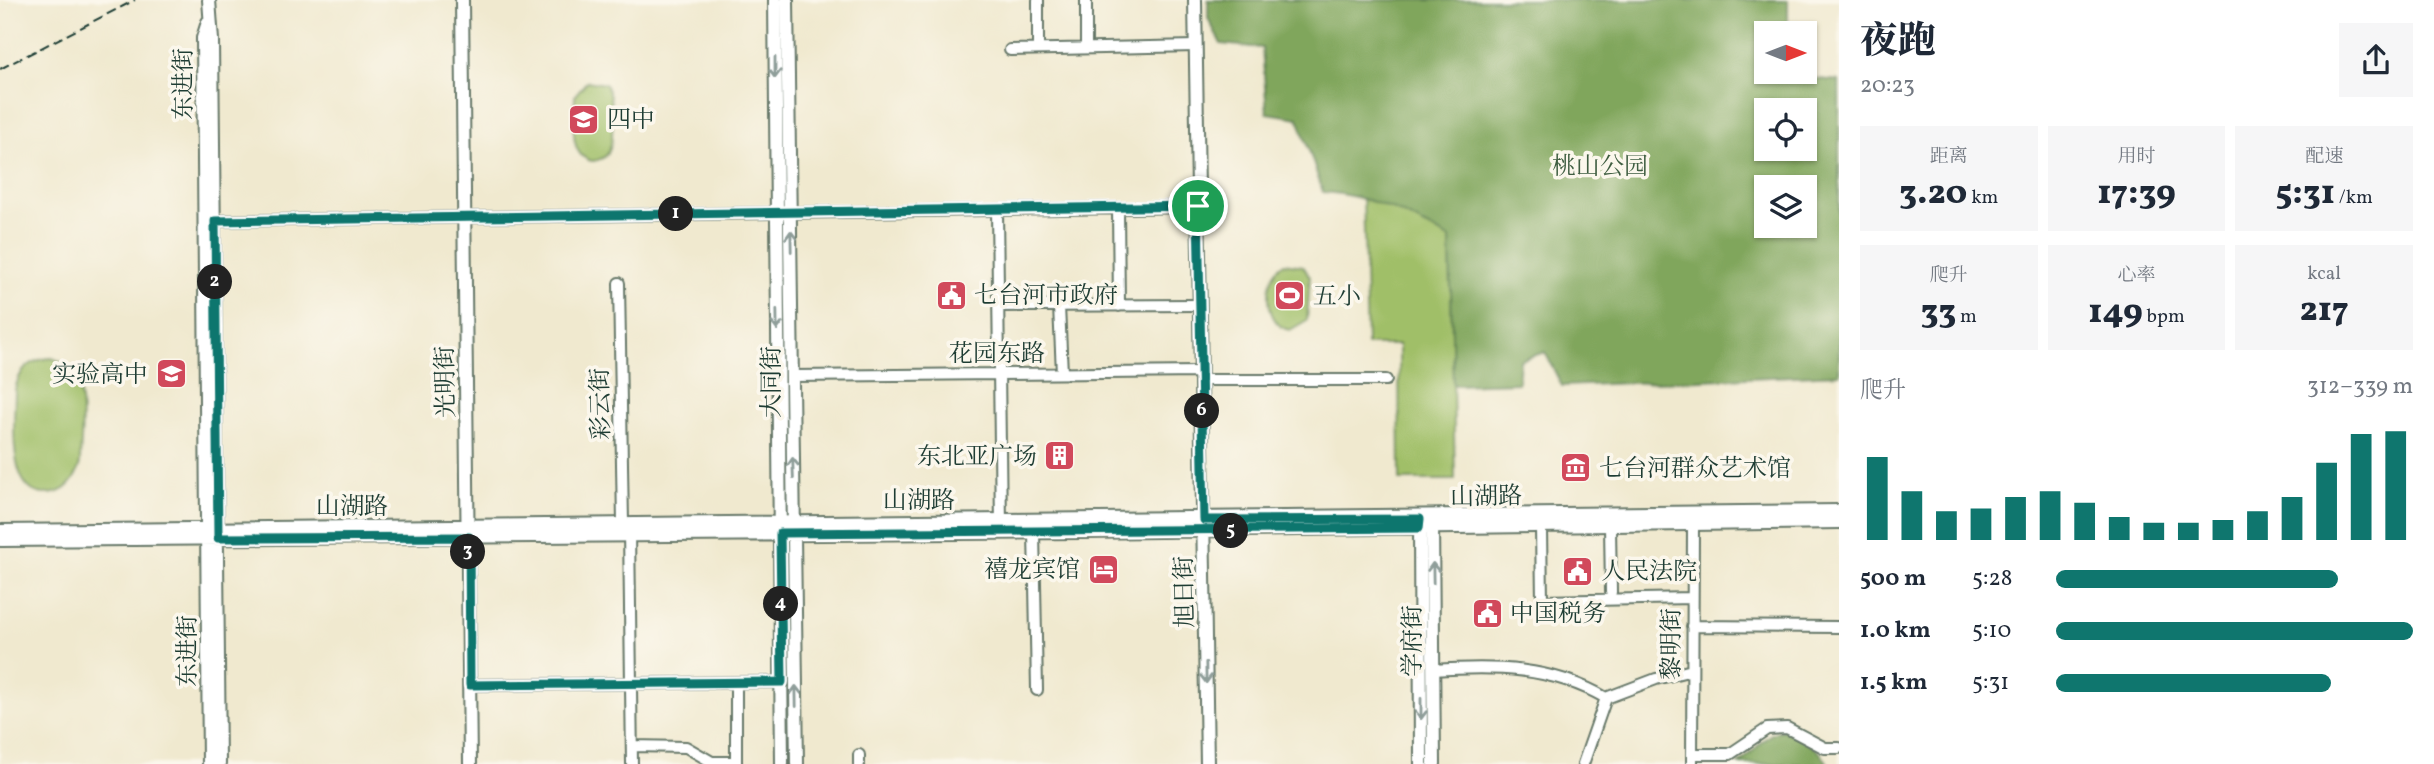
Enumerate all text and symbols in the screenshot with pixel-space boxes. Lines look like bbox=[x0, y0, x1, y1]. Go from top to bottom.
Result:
text: 夜跑 bbox=[1860, 17, 1936, 70]
north arrow bbox=[1754, 21, 1816, 84]
map controls bbox=[1754, 21, 1817, 238]
button: share bbox=[2339, 23, 2413, 97]
street label: 东进街 bbox=[168, 48, 202, 120]
one-way arrow bbox=[769, 56, 782, 79]
text: 20:23 bbox=[1860, 70, 1915, 102]
button: locate bbox=[1754, 98, 1817, 161]
school or university icon: 四中 bbox=[567, 102, 601, 136]
place label: 四中 bbox=[607, 104, 655, 138]
text: 距离 bbox=[1930, 144, 1968, 170]
text: 用时 bbox=[2117, 144, 2156, 170]
text: 配速 bbox=[2305, 144, 2343, 170]
park label: 桃山公园 bbox=[1552, 151, 1648, 185]
text: 3.20 bbox=[1899, 170, 1967, 218]
text: 17:39 bbox=[2097, 170, 2176, 218]
text: 5:31 bbox=[2275, 170, 2335, 218]
button: layers bbox=[1754, 175, 1817, 238]
pin bbox=[1168, 176, 1228, 236]
text: km bbox=[1967, 185, 1998, 211]
text: /km bbox=[2335, 185, 2373, 211]
icon: arrive bbox=[1179, 187, 1217, 225]
pin: 1 bbox=[658, 196, 694, 232]
text: 1 bbox=[672, 200, 679, 226]
one-way arrow bbox=[784, 230, 797, 253]
text: kcal bbox=[2307, 261, 2341, 287]
text: 爬升 bbox=[1930, 263, 1968, 289]
text: 心率 bbox=[2117, 263, 2156, 289]
pin: 2 bbox=[198, 264, 232, 300]
text: 2 bbox=[210, 268, 219, 294]
public building icon: 七台河市政府 bbox=[934, 278, 968, 312]
sports icon: 五小 bbox=[1273, 279, 1307, 313]
place label: 七台河市政府 bbox=[974, 280, 1118, 314]
place label: 五小 bbox=[1313, 281, 1361, 315]
text: 217 bbox=[2300, 287, 2349, 335]
text: 33 bbox=[1921, 289, 1956, 337]
text: 149 bbox=[2088, 289, 2143, 337]
text: m bbox=[1956, 304, 1977, 330]
text: bpm bbox=[2143, 304, 2185, 330]
one-way arrow bbox=[770, 308, 784, 331]
street label: 花园东路 bbox=[949, 338, 1045, 372]
street label: 光明街 bbox=[429, 346, 465, 418]
street label: 大同街 bbox=[756, 346, 790, 418]
school or university icon: 实验高中 bbox=[154, 357, 188, 391]
place label: 实验高中 bbox=[52, 359, 148, 393]
street label: 彩云街 bbox=[584, 368, 620, 440]
text: 312–339 m bbox=[2307, 371, 2413, 403]
text: 爬升 bbox=[1860, 375, 1906, 407]
pin: 6 bbox=[1184, 394, 1220, 428]
text: 6 bbox=[1196, 397, 1207, 423]
building icon: 东北亚广场 bbox=[1043, 439, 1077, 473]
place label: 东北亚广场 bbox=[917, 441, 1037, 475]
museum icon: 七台河群众艺术馆 bbox=[1559, 451, 1593, 485]
place label: 七台河群众艺术馆 bbox=[1599, 453, 1791, 487]
one-way arrow bbox=[786, 457, 799, 480]
street label: 山湖路 bbox=[1450, 480, 1522, 516]
street label: 山湖路 bbox=[883, 485, 955, 519]
street label: 山湖路 bbox=[316, 491, 388, 525]
pin: 5 bbox=[1214, 514, 1248, 548]
text: 5 bbox=[1226, 517, 1235, 543]
pin: 3 bbox=[450, 534, 486, 570]
text: 3 bbox=[463, 538, 472, 564]
hotel icon: 禧龙宾馆 bbox=[1086, 552, 1120, 586]
place label: 禧龙宾馆 bbox=[984, 554, 1080, 588]
public building icon: 人民法院 bbox=[1561, 554, 1595, 588]
street label: 旭日街 bbox=[1168, 556, 1204, 628]
place label: 人民法院 bbox=[1601, 556, 1697, 590]
one-way arrow bbox=[1426, 562, 1440, 585]
text: 500 m bbox=[1860, 563, 1926, 595]
text: 5:28 bbox=[1972, 563, 2013, 595]
pin: 4 bbox=[764, 586, 798, 622]
text: 4 bbox=[775, 590, 786, 616]
public building icon: 中国税务 bbox=[1470, 596, 1504, 630]
place label: 中国税务 bbox=[1510, 598, 1606, 632]
street label: 学府街 bbox=[1397, 605, 1431, 677]
street label: 黎明街 bbox=[1656, 608, 1690, 680]
street label: 东进街 bbox=[172, 615, 206, 687]
text: 1.0 km bbox=[1860, 615, 1931, 647]
text: 5:10 bbox=[1972, 615, 2011, 647]
one-way arrow bbox=[1199, 661, 1213, 684]
text: 1.5 km bbox=[1860, 667, 1927, 699]
text: 5:31 bbox=[1972, 667, 2009, 699]
one-way arrow bbox=[789, 685, 803, 708]
one-way arrow bbox=[1414, 697, 1428, 720]

